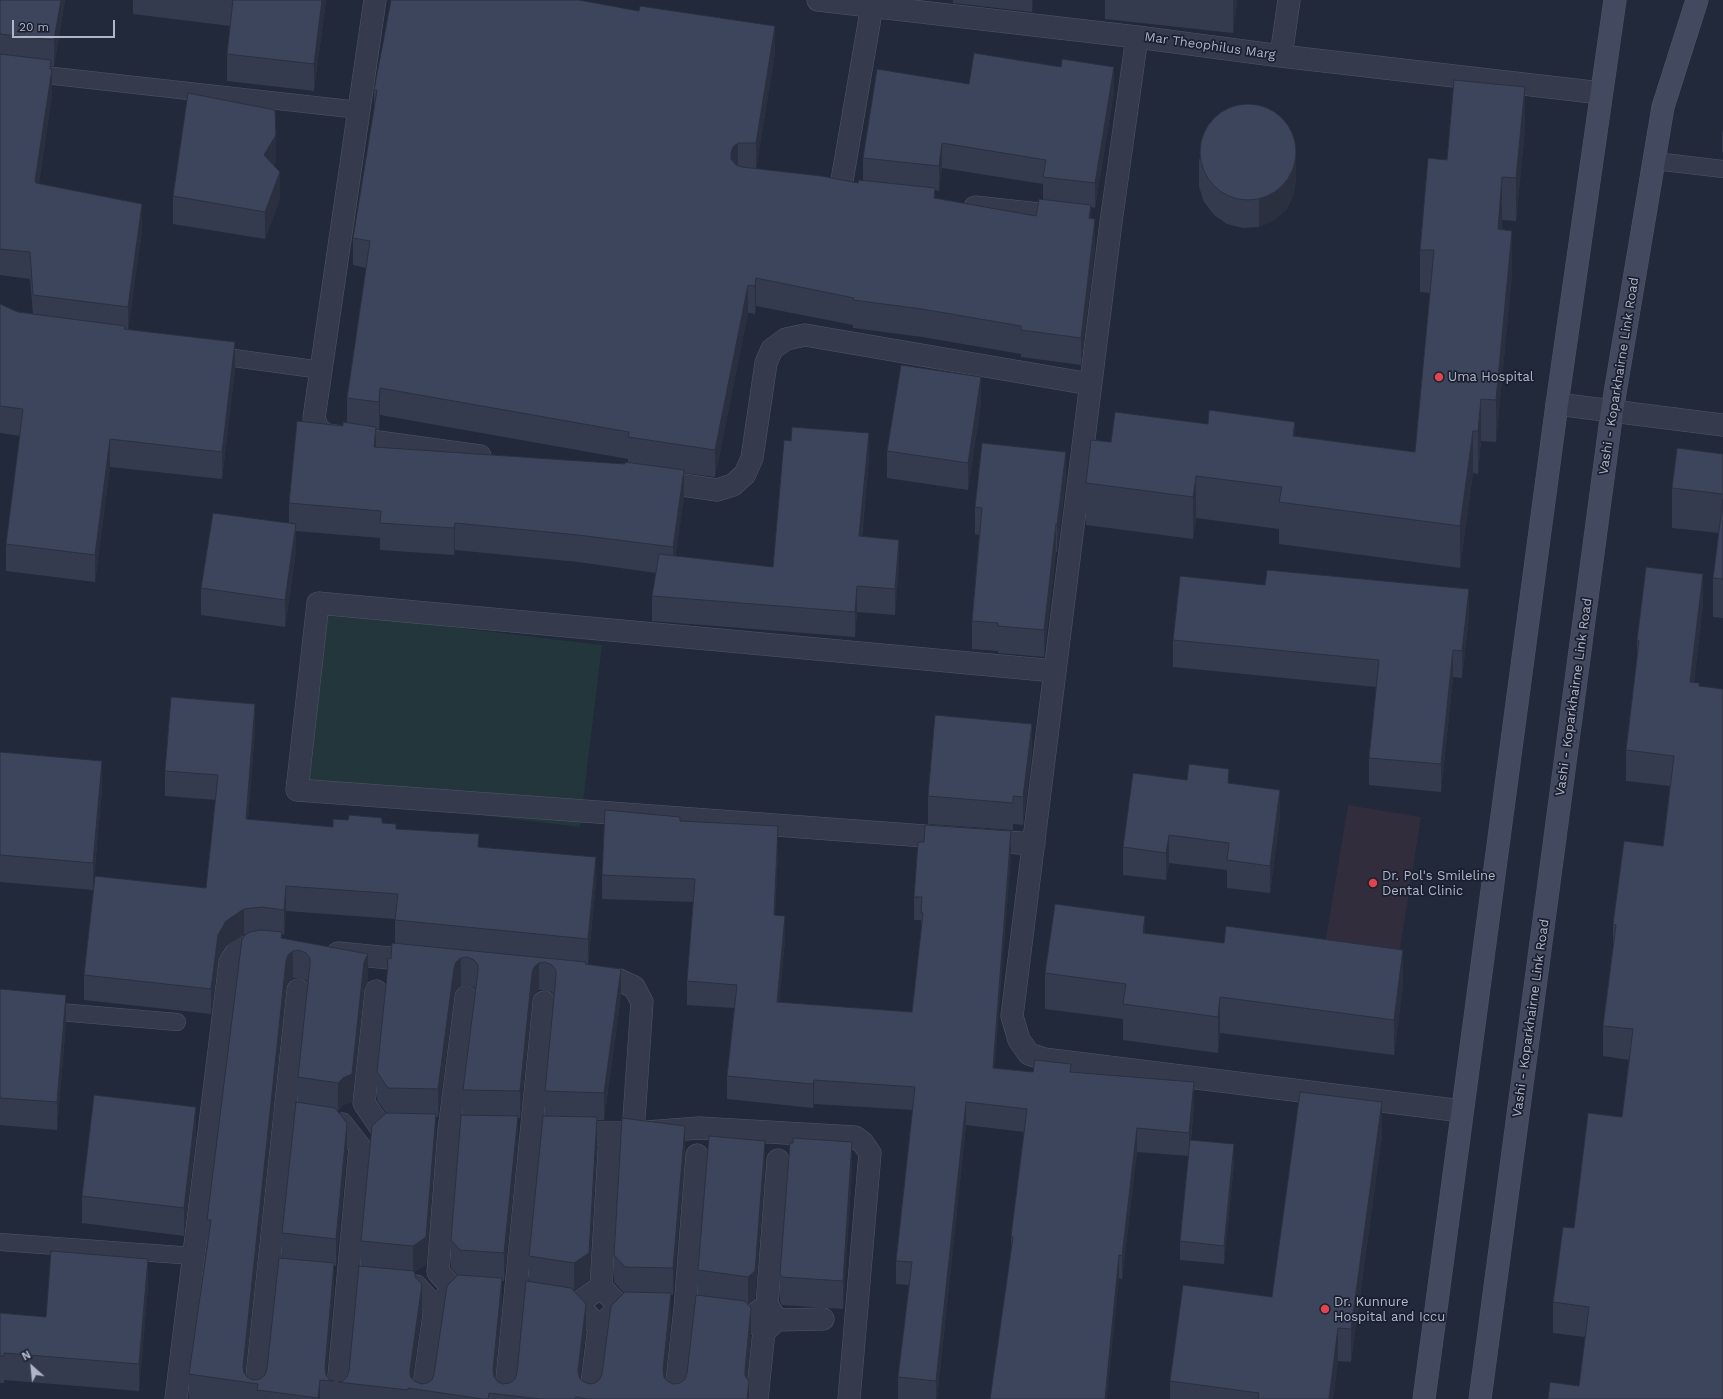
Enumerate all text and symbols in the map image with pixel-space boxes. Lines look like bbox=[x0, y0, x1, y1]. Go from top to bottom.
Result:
scale bar bbox=[14, 12, 117, 38]
text: 20 m bbox=[19, 20, 49, 34]
street label: Mar Theophilus Marg bbox=[1143, 29, 1277, 63]
street label: Vashi - Koparkhairne Link Road bbox=[1596, 276, 1642, 476]
place label: Uma Hospital bbox=[1448, 369, 1534, 385]
marker: Uma Hospital bbox=[1433, 371, 1445, 383]
street label: Vashi - Koparkhairne Link Road bbox=[1552, 597, 1596, 797]
place label: Dr. Pol's Smileline Dental Clinic bbox=[1382, 868, 1495, 899]
marker: Dr. Pol's Smileline Dental Clinic bbox=[1367, 877, 1379, 889]
street label: Vashi - Koparkhairne Link Road bbox=[1509, 918, 1553, 1118]
place label: Dr. Kunnure Hospital and Iccu bbox=[1334, 1294, 1445, 1325]
marker: Dr. Kunnure Hospital and Iccu bbox=[1319, 1303, 1331, 1315]
north arrow bbox=[12, 1347, 52, 1387]
text: N bbox=[20, 1348, 33, 1364]

